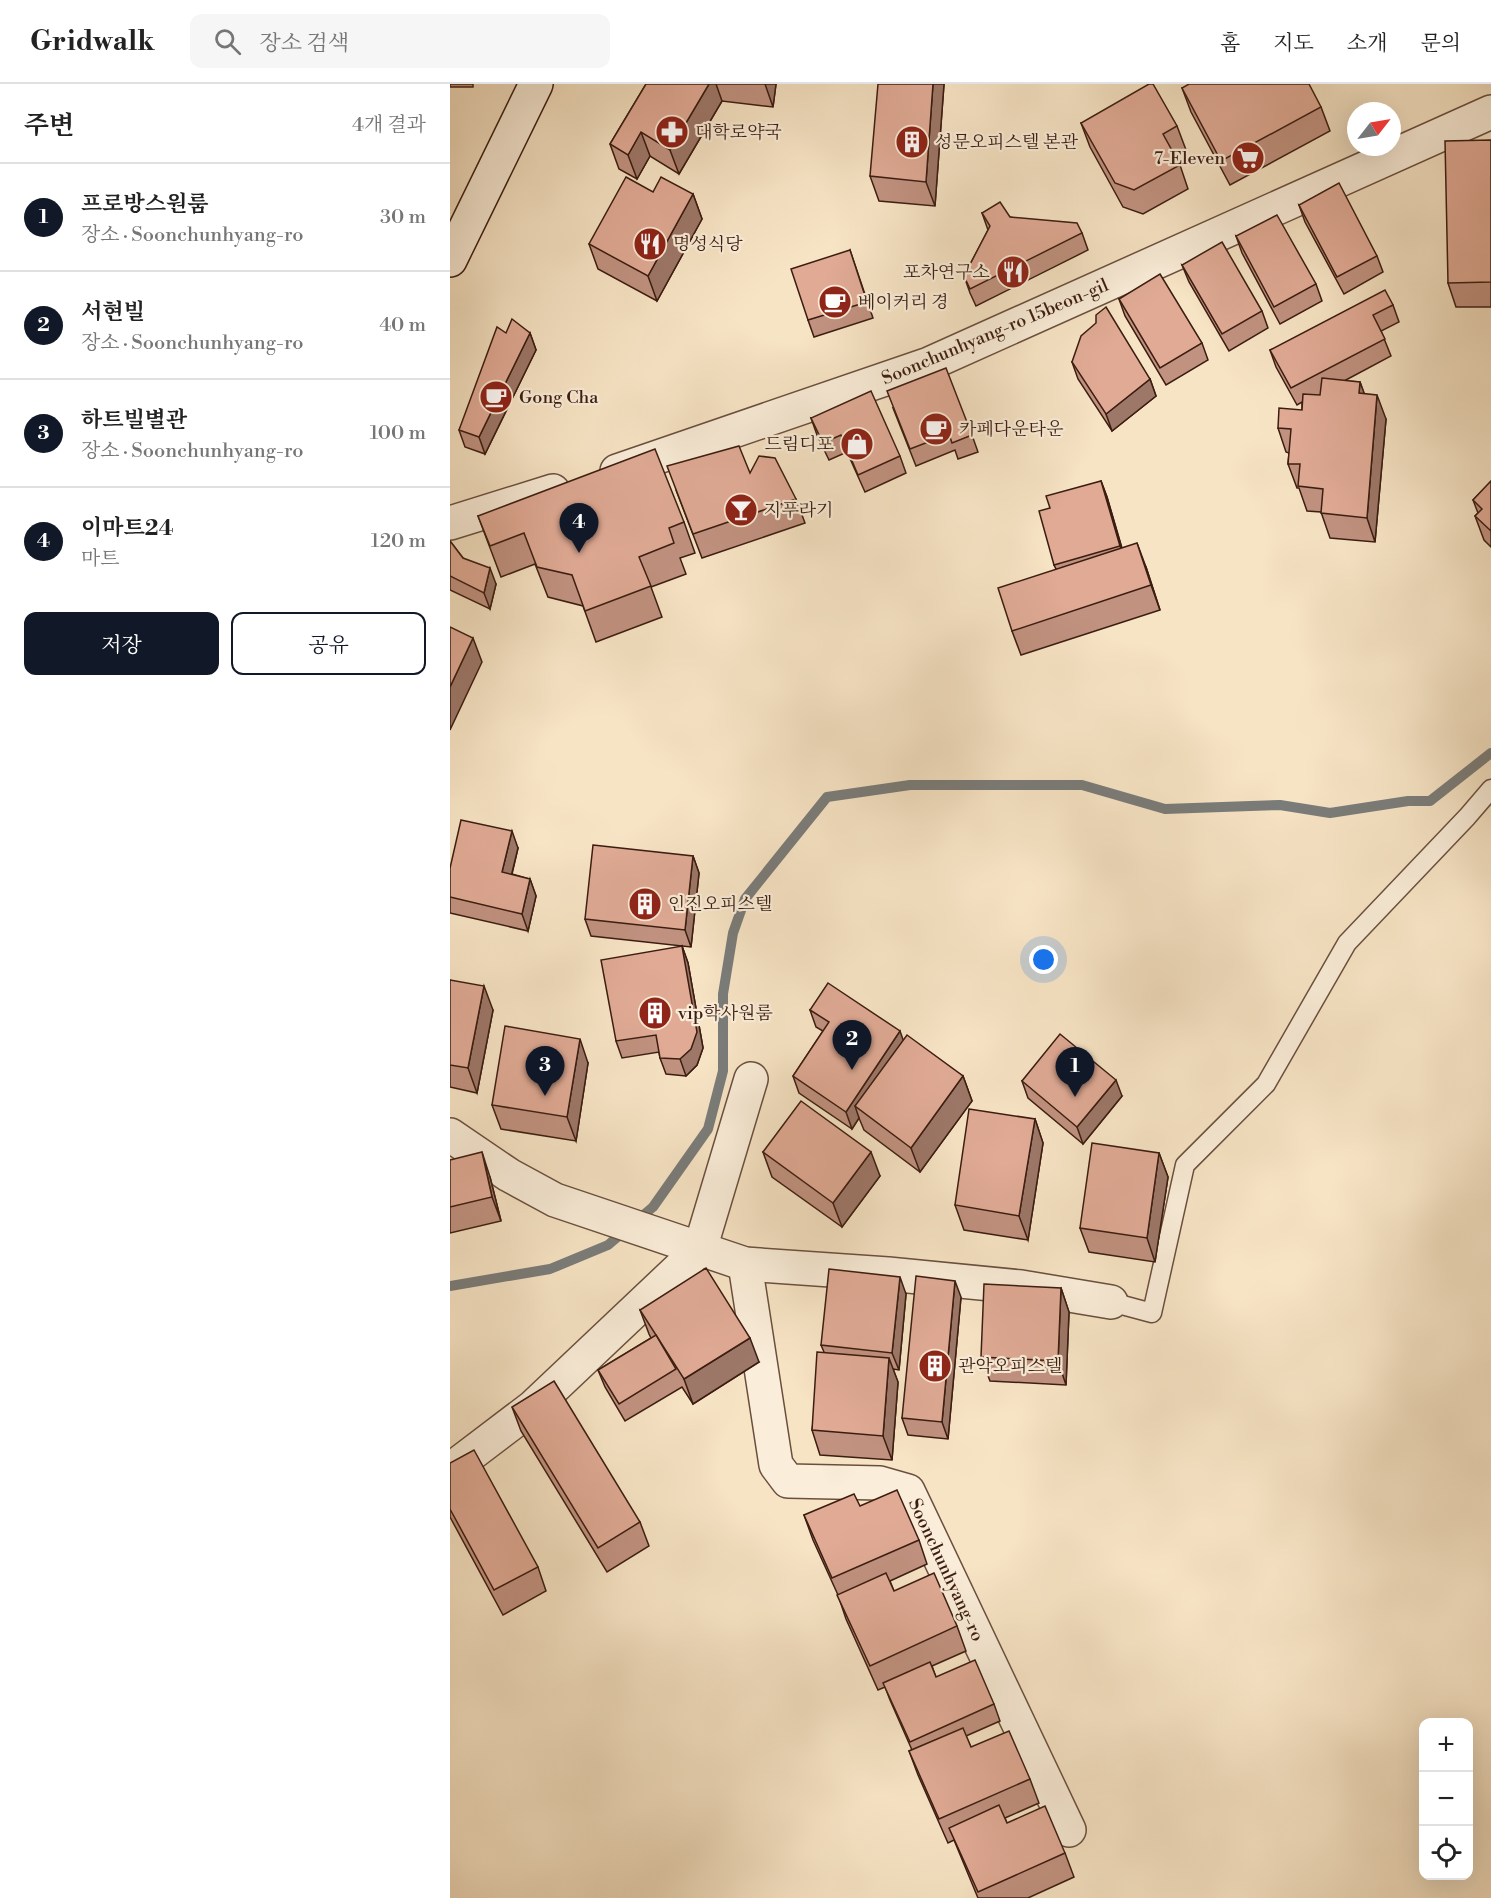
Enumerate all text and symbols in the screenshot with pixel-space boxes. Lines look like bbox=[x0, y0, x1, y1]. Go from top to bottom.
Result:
search box bbox=[190, 14, 610, 68]
text: Gridwalk bbox=[30, 24, 154, 59]
icon: search bbox=[211, 25, 244, 58]
text: 장소 검색 bbox=[259, 30, 349, 57]
text: 홈 bbox=[1220, 31, 1240, 57]
text: 지도 bbox=[1273, 31, 1314, 57]
text: 소개 bbox=[1347, 31, 1387, 57]
text: 문의 bbox=[1420, 31, 1461, 57]
north arrow bbox=[1347, 102, 1401, 156]
text: 주변 bbox=[24, 110, 74, 142]
text: 4개 결과 bbox=[352, 113, 426, 138]
pharmacy icon: 대학로약국 bbox=[654, 114, 690, 150]
place label: 대학로약국 bbox=[695, 121, 782, 144]
building icon: 성문오피스텔 본관 bbox=[894, 124, 930, 160]
place label: 성문오피스텔 본관 bbox=[935, 131, 1078, 154]
supermarket icon: 7-Eleven bbox=[1230, 140, 1266, 176]
place label: 7-Eleven bbox=[1154, 147, 1225, 170]
text: 프로방스원룸 bbox=[81, 191, 209, 218]
text: 1 bbox=[39, 205, 48, 230]
text: 30 m bbox=[380, 205, 426, 230]
text: 장소 · Soonchunhyang-ro bbox=[81, 223, 304, 248]
restaurant icon: 명성식당 bbox=[632, 226, 668, 262]
place label: 명성식당 bbox=[673, 233, 743, 256]
restaurant icon: 포차연구소 bbox=[995, 254, 1031, 290]
place label: 포차연구소 bbox=[903, 261, 990, 284]
street label: Soonchunhyang-ro 15beon-gil bbox=[878, 273, 1113, 390]
cafe icon: 베이커리 경 bbox=[817, 284, 853, 320]
place label: 베이커리 경 bbox=[858, 291, 949, 314]
text: 서현빌 bbox=[81, 299, 145, 326]
text: 2 bbox=[37, 313, 50, 338]
text: 40 m bbox=[379, 313, 426, 338]
text: 장소 · Soonchunhyang-ro bbox=[81, 331, 304, 356]
cafe icon: Gong Cha bbox=[478, 379, 514, 415]
place label: Gong Cha bbox=[519, 386, 599, 409]
text: 하트빌별관 bbox=[81, 407, 187, 434]
cafe icon: 카페다운타운 bbox=[918, 411, 954, 447]
place label: 카페다운타운 bbox=[959, 418, 1064, 441]
text: 3 bbox=[37, 421, 50, 446]
text: 100 m bbox=[370, 421, 426, 446]
shop icon: 드림디포 bbox=[839, 426, 875, 462]
place label: 드림디포 bbox=[764, 433, 835, 456]
text: 장소 · Soonchunhyang-ro bbox=[81, 439, 304, 464]
bar icon: 지푸라기 bbox=[723, 492, 759, 528]
place label: 지푸라기 bbox=[764, 499, 834, 522]
pin: 4 bbox=[560, 504, 598, 553]
text: 이마트24 bbox=[81, 515, 173, 542]
text: 4 bbox=[37, 529, 50, 554]
text: 120 m bbox=[371, 529, 426, 554]
text: 마트 bbox=[81, 547, 120, 572]
button: 저장 bbox=[24, 612, 219, 675]
button: 공유 bbox=[231, 612, 426, 675]
building icon: 인진오피스텔 bbox=[627, 886, 663, 922]
place label: 인진오피스텔 bbox=[668, 893, 772, 916]
your location bbox=[1029, 945, 1058, 974]
building icon: vip학사원룸 bbox=[637, 995, 673, 1031]
place label: vip학사원룸 bbox=[677, 1002, 773, 1025]
pin: 2 bbox=[832, 1020, 872, 1070]
pin: 3 bbox=[526, 1046, 565, 1096]
pin: 1 bbox=[1056, 1048, 1094, 1097]
building icon: 관악오피스텔 bbox=[917, 1348, 953, 1384]
place label: 관악오피스텔 bbox=[958, 1355, 1062, 1378]
street label: Soonchunhyang-ro bbox=[903, 1495, 989, 1645]
map controls bbox=[1419, 1718, 1473, 1880]
button: + bbox=[1419, 1718, 1473, 1772]
button: − bbox=[1419, 1772, 1473, 1826]
button: locate bbox=[1419, 1826, 1473, 1880]

